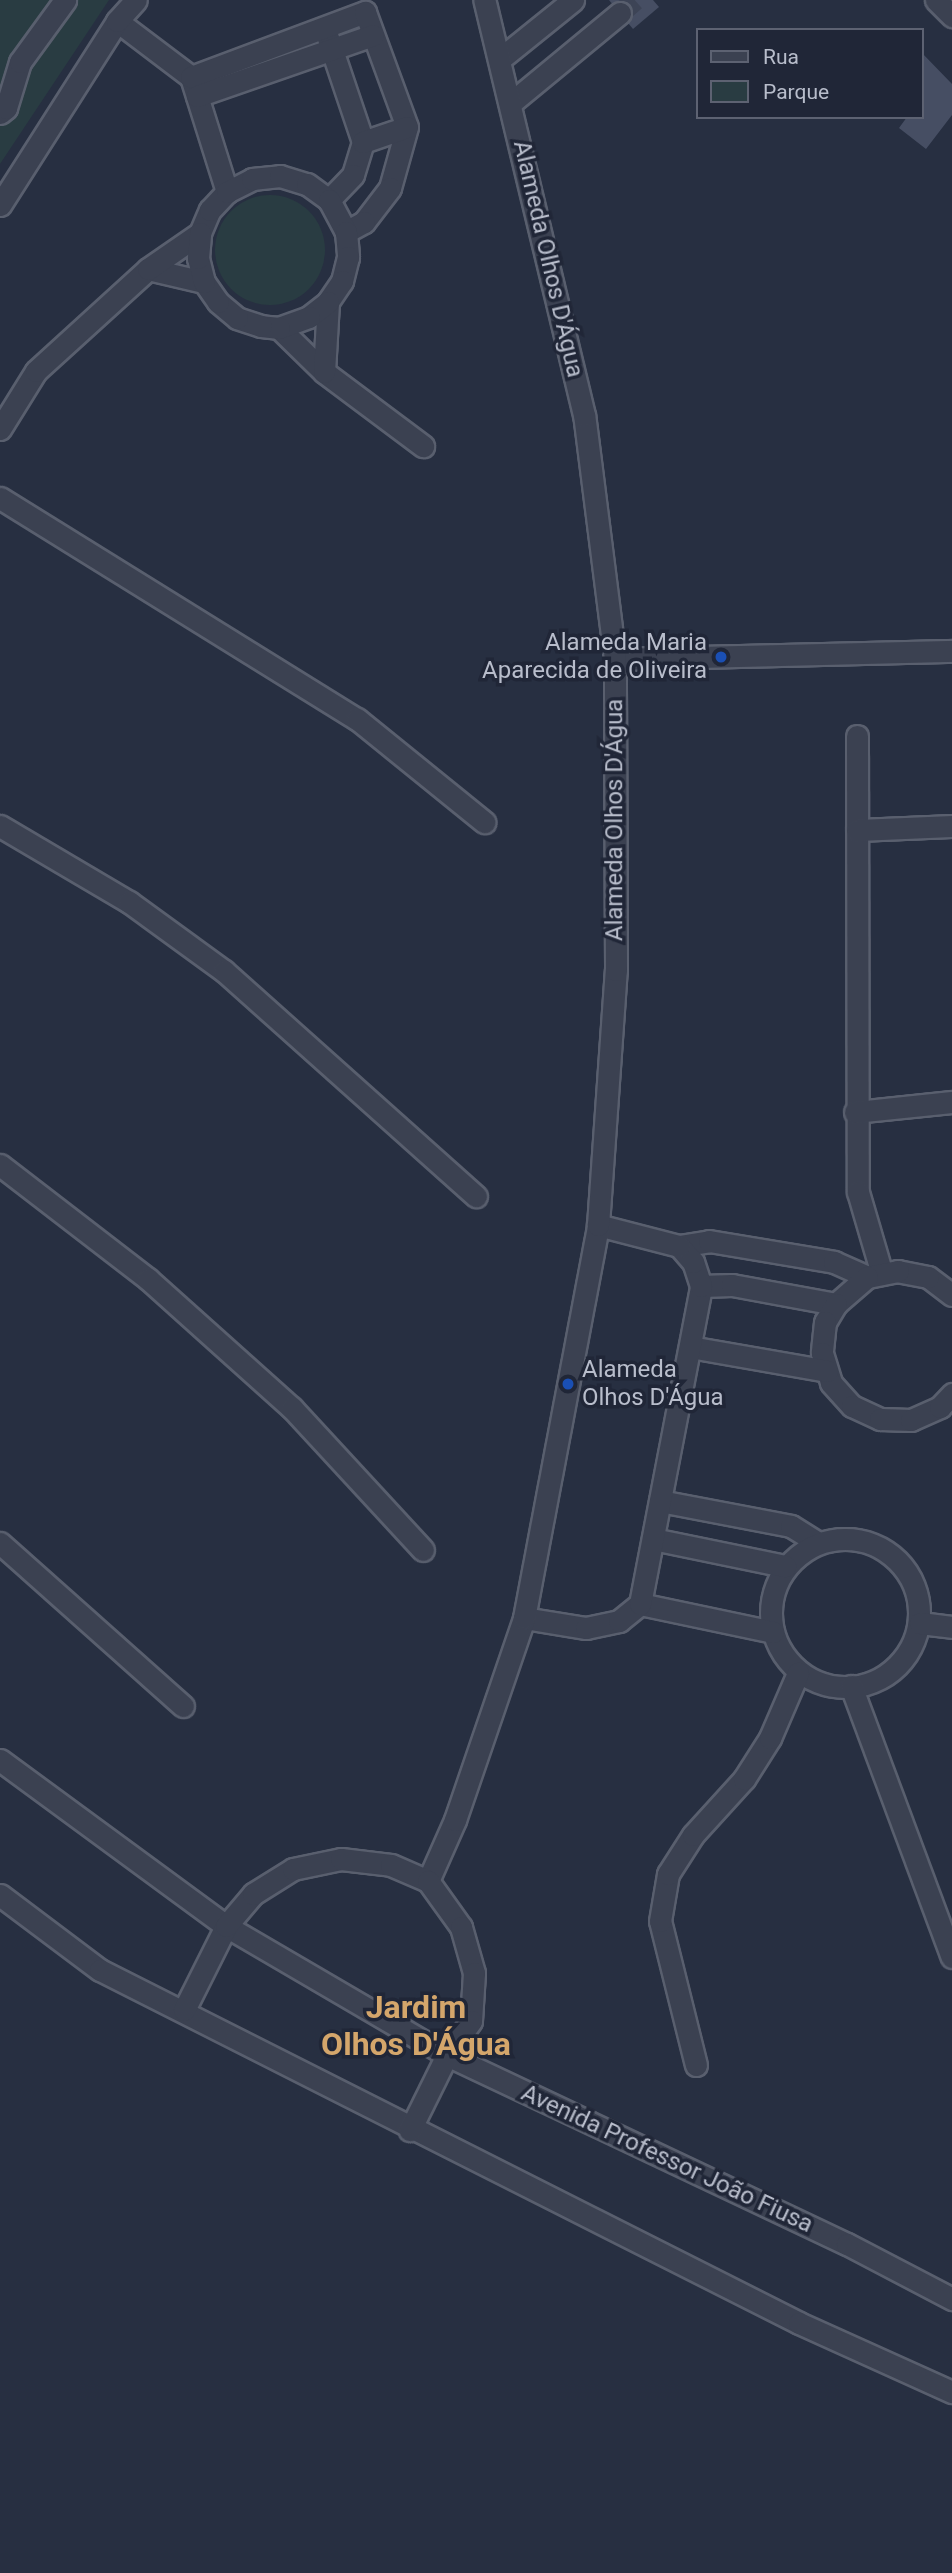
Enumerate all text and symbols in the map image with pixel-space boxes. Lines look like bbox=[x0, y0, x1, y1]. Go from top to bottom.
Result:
legend bbox=[696, 28, 924, 119]
text: Rua bbox=[763, 45, 799, 69]
text: Parque bbox=[763, 80, 829, 104]
street label: Alameda Olhos D'Água bbox=[507, 138, 589, 380]
place label: Alameda Maria Aparecida de Oliveira bbox=[482, 629, 707, 685]
marker: Alameda Maria Aparecida de Oliveira bbox=[713, 649, 729, 665]
street label: Alameda Olhos D'Água bbox=[601, 699, 629, 941]
place label: Alameda Olhos D'Água bbox=[582, 1356, 724, 1412]
marker: Alameda Olhos D'Água bbox=[560, 1376, 576, 1392]
district label: Jardim Olhos D'Água bbox=[321, 1989, 511, 2064]
street label: Avenida Professor João Fiusa bbox=[517, 2079, 817, 2239]

